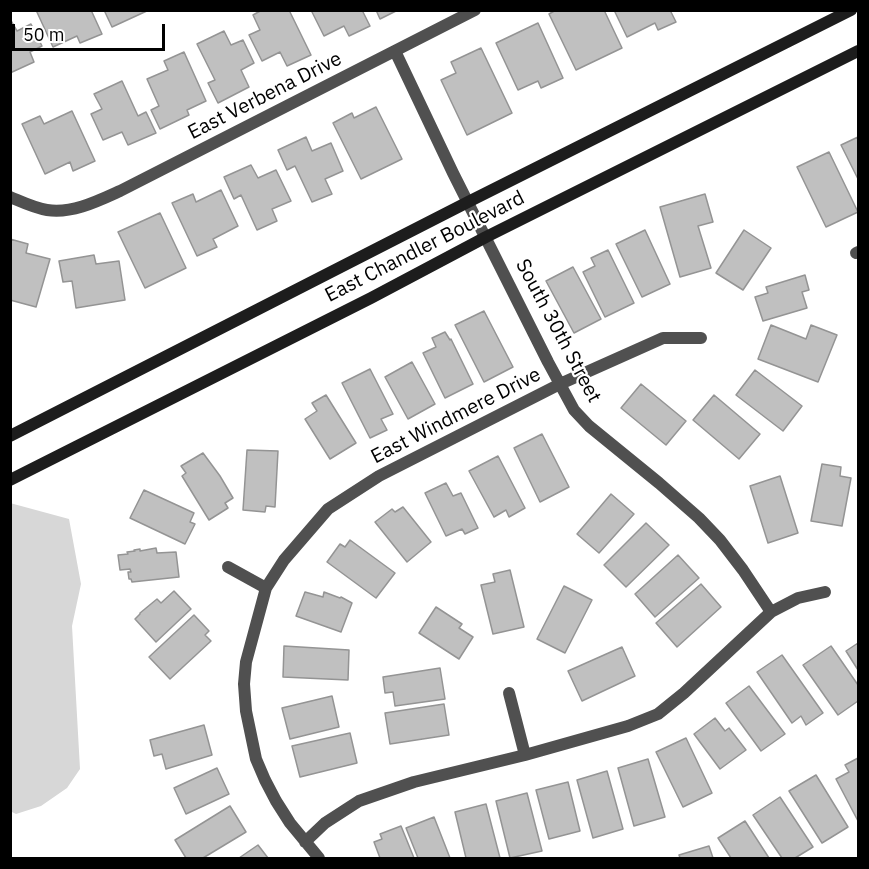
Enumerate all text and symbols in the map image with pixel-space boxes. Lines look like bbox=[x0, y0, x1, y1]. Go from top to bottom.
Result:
scale bar bbox=[15, 12, 168, 50]
text: 50 m bbox=[23, 23, 65, 46]
street label: East Verbena Drive bbox=[184, 47, 346, 145]
street label: East Chandler Boulevard bbox=[321, 186, 529, 308]
street label: South 30th Street bbox=[510, 255, 606, 407]
street label: East Windmere Drive bbox=[367, 363, 545, 469]

